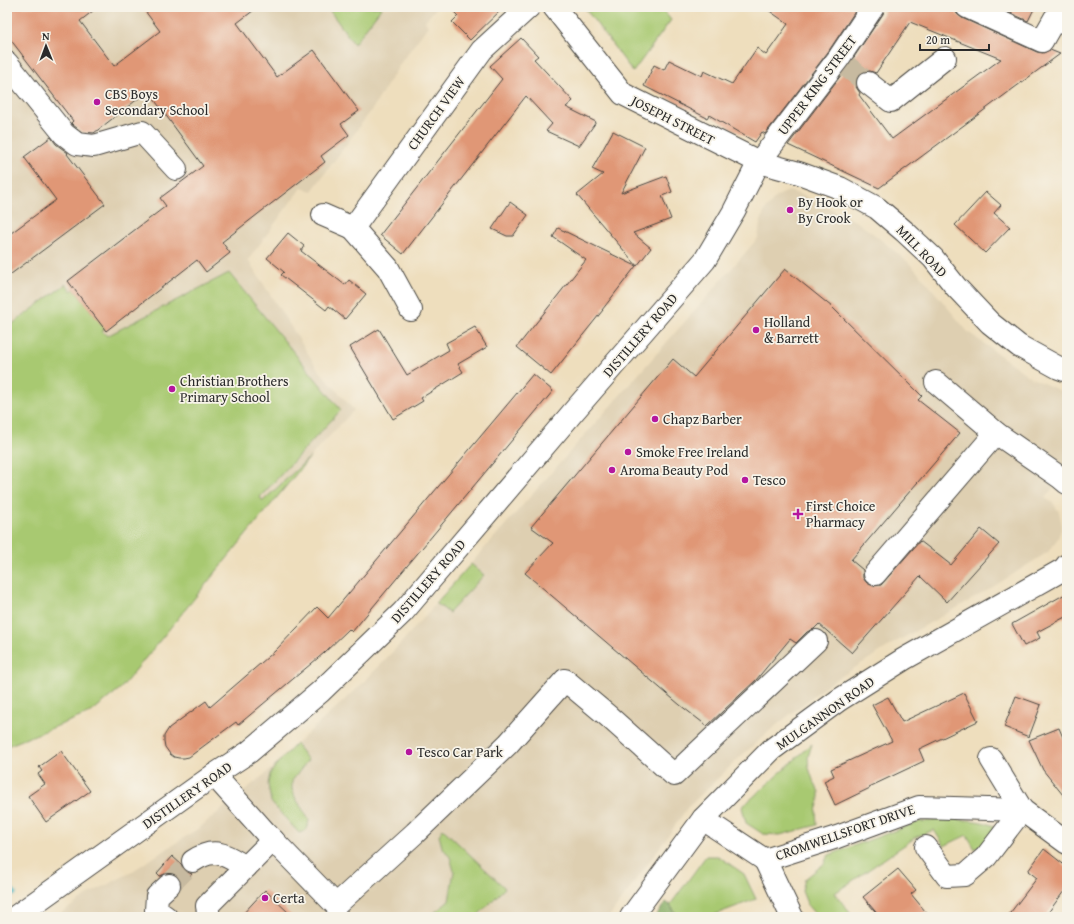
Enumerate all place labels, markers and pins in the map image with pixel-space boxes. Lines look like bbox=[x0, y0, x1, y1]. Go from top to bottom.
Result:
place label: CBS Boys Secondary School bbox=[105, 84, 209, 120]
marker: CBS Boys Secondary School bbox=[92, 97, 102, 107]
place label: By Hook or By Crook bbox=[798, 192, 863, 228]
marker: By Hook or By Crook bbox=[785, 205, 795, 215]
place label: Holland & Barrett bbox=[764, 312, 819, 348]
marker: Holland & Barrett bbox=[751, 325, 761, 335]
place label: Christian Brothers Primary School bbox=[180, 371, 289, 407]
marker: Christian Brothers Primary School bbox=[167, 384, 177, 394]
place label: Chapz Barber bbox=[663, 409, 742, 429]
marker: Chapz Barber bbox=[650, 414, 660, 424]
place label: Smoke Free Ireland bbox=[636, 442, 749, 462]
marker: Smoke Free Ireland bbox=[623, 447, 633, 457]
place label: Aroma Beauty Pod bbox=[620, 460, 729, 480]
marker: Aroma Beauty Pod bbox=[607, 465, 617, 475]
place label: Tesco bbox=[753, 470, 786, 490]
marker: Tesco bbox=[740, 475, 750, 485]
place label: First Choice Pharmacy bbox=[806, 496, 876, 532]
marker: First Choice Pharmacy bbox=[793, 509, 803, 519]
place label: Tesco Car Park bbox=[417, 742, 504, 762]
marker: Tesco Car Park bbox=[404, 747, 414, 757]
place label: Certa bbox=[273, 888, 305, 908]
marker: Certa bbox=[260, 893, 270, 903]

